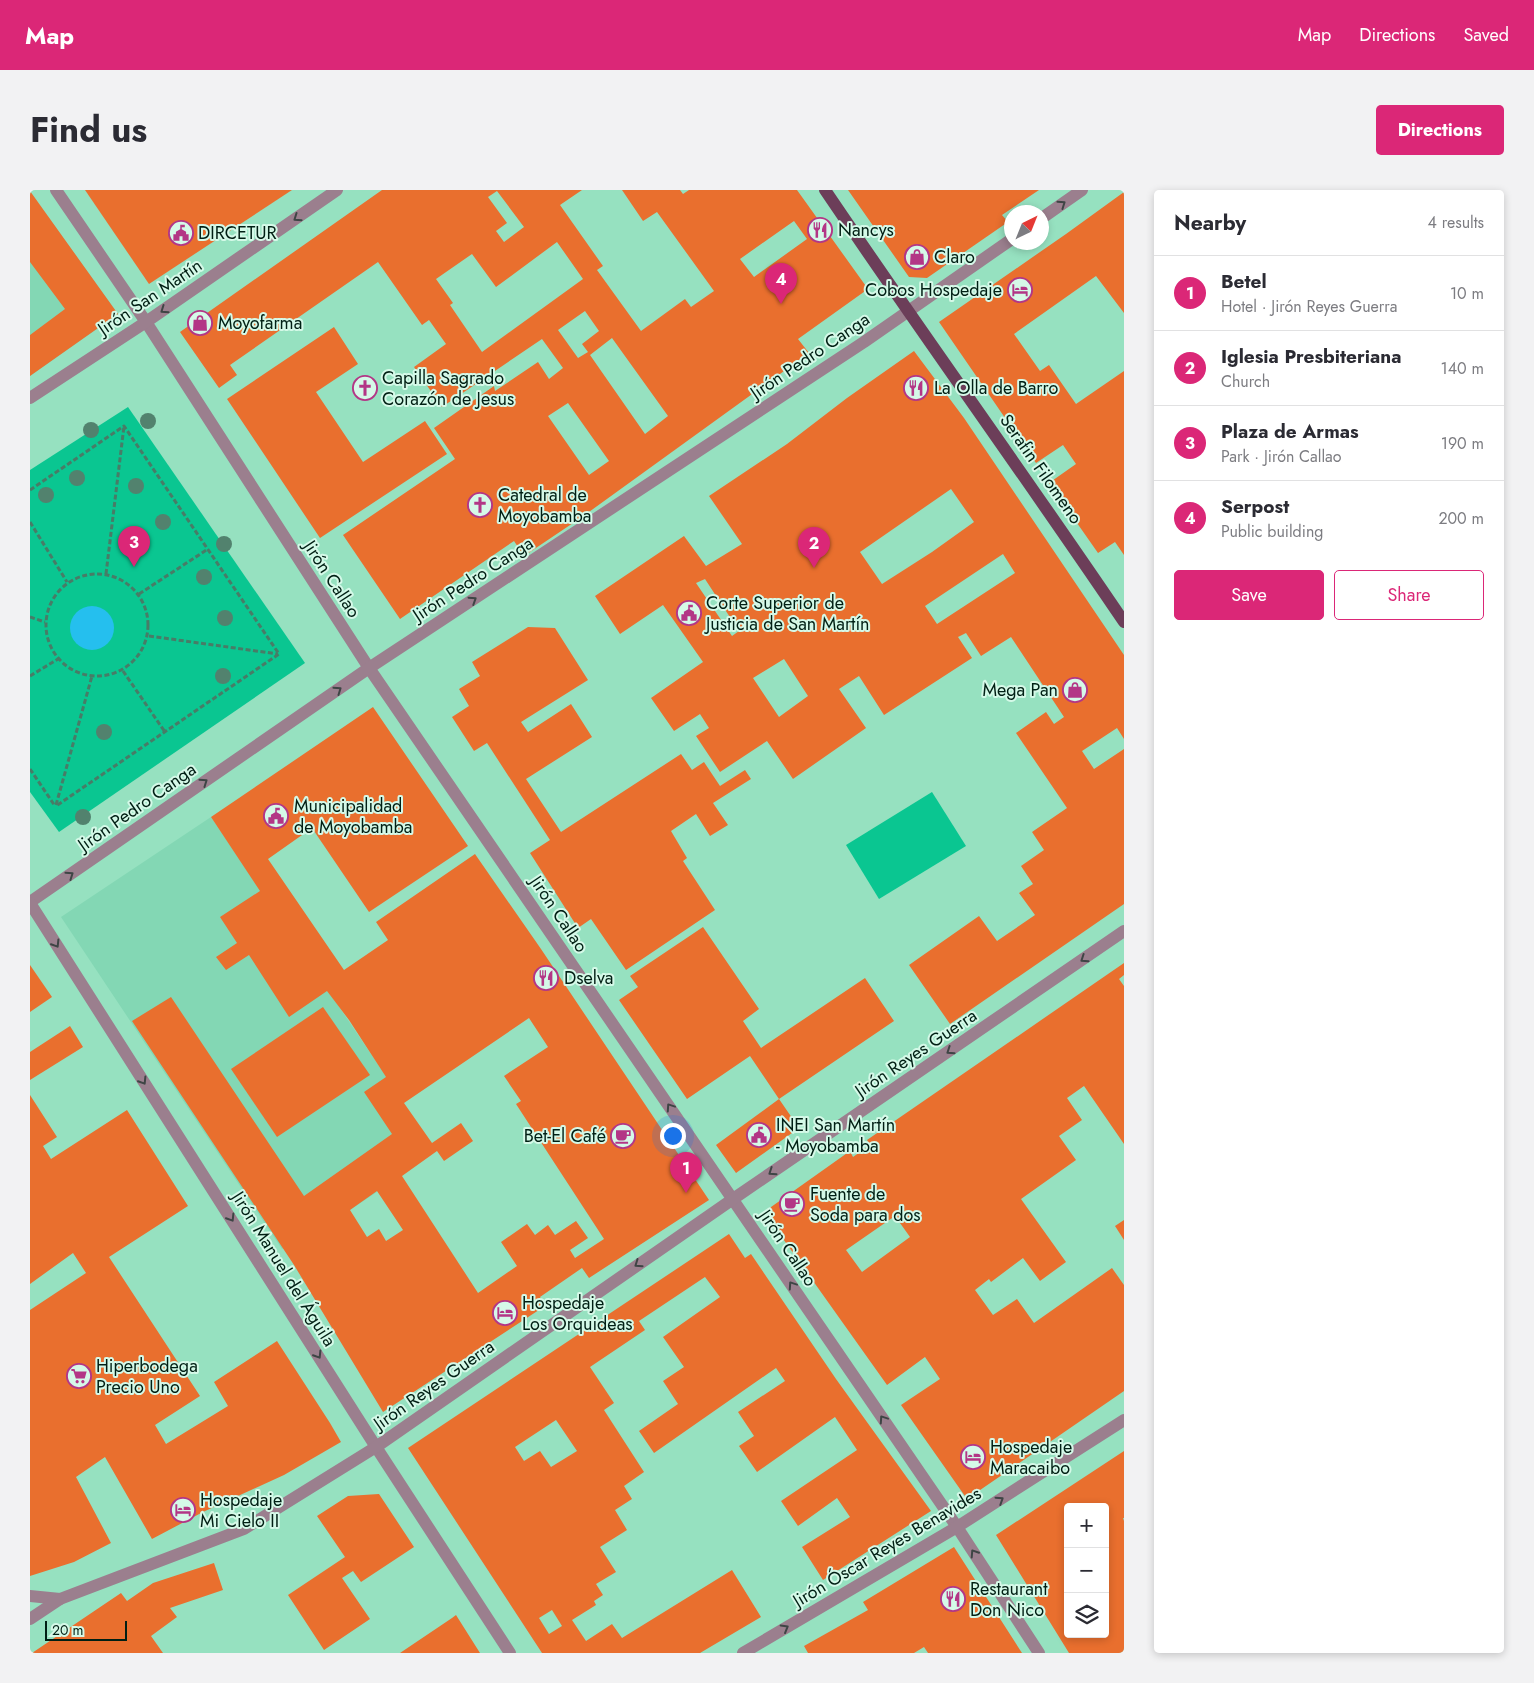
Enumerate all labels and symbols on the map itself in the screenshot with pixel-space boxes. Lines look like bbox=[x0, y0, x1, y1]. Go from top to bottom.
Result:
one-way arrow bbox=[1056, 201, 1066, 210]
north arrow bbox=[1004, 205, 1049, 250]
one-way arrow bbox=[294, 212, 303, 221]
restaurant icon: Nancys bbox=[807, 217, 833, 243]
place label: Nancys bbox=[838, 217, 894, 243]
public building icon: DIRCETUR bbox=[168, 220, 194, 246]
place label: DIRCETUR bbox=[198, 220, 277, 246]
shop icon: Claro bbox=[904, 244, 930, 270]
place label: Claro bbox=[934, 244, 975, 270]
street label: Jirón San Martín bbox=[91, 252, 207, 343]
pin: 4 bbox=[765, 263, 797, 304]
place label: Cobos Hospedaje bbox=[865, 277, 1002, 303]
hotel icon: Cobos Hospedaje bbox=[1007, 277, 1033, 303]
one-way arrow bbox=[160, 304, 169, 313]
street label: Jirón Pedro Canga bbox=[743, 306, 875, 407]
shop icon: Moyofarma bbox=[187, 310, 213, 336]
place label: Moyofarma bbox=[218, 310, 302, 336]
place label: Capilla Sagrado Corazón de Jesus bbox=[382, 365, 514, 412]
church icon: Capilla Sagrado Corazón de Jesus bbox=[352, 375, 378, 401]
restaurant icon: La Olla de Barro bbox=[903, 375, 929, 401]
place label: La Olla de Barro bbox=[934, 375, 1058, 401]
street label: Serafin Filomeno bbox=[993, 409, 1089, 529]
place label: Catedral de Moyobamba bbox=[498, 482, 592, 529]
church icon: Catedral de Moyobamba bbox=[467, 492, 493, 518]
pin: 3 bbox=[118, 526, 150, 567]
pin: 2 bbox=[798, 527, 830, 568]
street label: Jirón Pedro Canga bbox=[406, 530, 538, 629]
street label: Jirón Callao bbox=[296, 534, 367, 623]
place label: Corte Superior de Justicia de San Martín bbox=[704, 590, 870, 637]
one-way arrow bbox=[467, 597, 477, 606]
public building icon: Corte Superior de Justicia de San Martín bbox=[676, 600, 702, 626]
place label: Mega Pan bbox=[982, 677, 1058, 703]
shop icon: Mega Pan bbox=[1062, 677, 1088, 703]
one-way arrow bbox=[332, 687, 341, 696]
street label: Jirón Pedro Canga bbox=[71, 757, 201, 859]
one-way arrow bbox=[198, 779, 208, 788]
place label: Municipalidad de Moyobamba bbox=[294, 793, 412, 840]
public building icon: Municipalidad de Moyobamba bbox=[263, 803, 289, 829]
street label: Jirón Callao bbox=[523, 869, 594, 958]
one-way arrow bbox=[64, 872, 74, 881]
one-way arrow bbox=[50, 938, 59, 948]
one-way arrow bbox=[1080, 953, 1090, 962]
restaurant icon: Dselva bbox=[533, 965, 559, 991]
place label: Dselva bbox=[564, 965, 613, 991]
street label: Jirón Reyes Guerra bbox=[848, 1003, 982, 1105]
one-way arrow bbox=[946, 1045, 955, 1054]
one-way arrow bbox=[137, 1076, 147, 1085]
one-way arrow bbox=[667, 1104, 676, 1113]
place label: INEI San Martín - Moyobamba bbox=[776, 1112, 895, 1159]
public building icon: INEI San Martín - Moyobamba bbox=[746, 1122, 772, 1148]
place label: Bet-El Café bbox=[524, 1123, 606, 1149]
cafe icon: Bet-El Café bbox=[610, 1123, 636, 1149]
your location bbox=[660, 1123, 686, 1149]
pin: 1 bbox=[670, 1152, 702, 1193]
one-way arrow bbox=[768, 1166, 778, 1175]
place label: Fuente de Soda para dos bbox=[810, 1181, 921, 1228]
street label: Jirón Manuel del Águila bbox=[225, 1185, 342, 1352]
cafe icon: Fuente de Soda para dos bbox=[779, 1191, 805, 1217]
street label: Jirón Callao bbox=[752, 1203, 823, 1292]
one-way arrow bbox=[224, 1213, 234, 1222]
one-way arrow bbox=[635, 1258, 644, 1267]
one-way arrow bbox=[789, 1281, 798, 1291]
place label: Hospedaje Los Orquideas bbox=[522, 1290, 633, 1337]
hotel icon: Hospedaje Los Orquideas bbox=[492, 1300, 518, 1326]
street label: Jirón Reyes Guerra bbox=[367, 1334, 500, 1437]
one-way arrow bbox=[312, 1350, 321, 1359]
place label: Hiperbodega Precio Uno bbox=[96, 1353, 198, 1400]
supermarket icon: Hiperbodega Precio Uno bbox=[66, 1363, 92, 1389]
one-way arrow bbox=[880, 1415, 889, 1425]
place label: Hospedaje Maracaibo bbox=[990, 1434, 1072, 1481]
hotel icon: Hospedaje Maracaibo bbox=[960, 1444, 986, 1470]
street label: Jirón Óscar Reyes Benavides bbox=[786, 1480, 986, 1615]
place label: Hospedaje Mi Cielo II bbox=[200, 1487, 282, 1534]
hotel icon: Hospedaje Mi Cielo II bbox=[170, 1497, 196, 1523]
one-way arrow bbox=[994, 1497, 1003, 1506]
one-way arrow bbox=[971, 1550, 981, 1559]
place label: Restaurant Don Nico bbox=[970, 1576, 1048, 1623]
restaurant icon: Restaurant Don Nico bbox=[940, 1586, 966, 1612]
scale bar bbox=[45, 1618, 128, 1641]
one-way arrow bbox=[780, 1625, 789, 1635]

